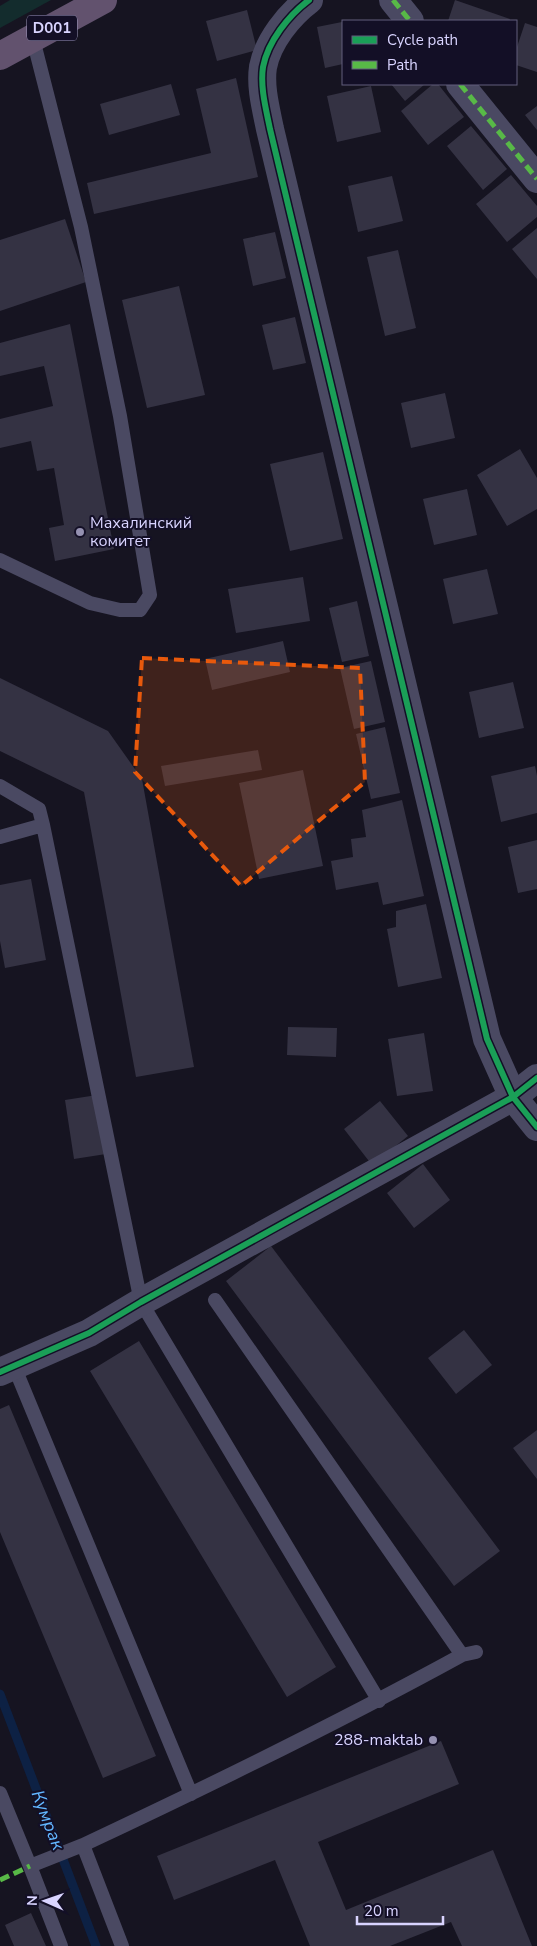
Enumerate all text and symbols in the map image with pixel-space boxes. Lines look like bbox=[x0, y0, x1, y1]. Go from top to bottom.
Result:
road number: D001 bbox=[27, 15, 77, 40]
legend bbox=[342, 20, 517, 85]
text: Cycle path bbox=[387, 30, 458, 50]
text: Path bbox=[387, 55, 418, 75]
place label: Махалинский комитет bbox=[90, 512, 192, 552]
marker: Махалинский комитет bbox=[74, 526, 86, 538]
place label: 288-maktab bbox=[334, 1729, 423, 1751]
marker: 288-maktab bbox=[427, 1734, 439, 1746]
water label: Кумрак bbox=[26, 1787, 71, 1854]
north arrow bbox=[20, 1876, 70, 1926]
scale bar bbox=[357, 1894, 443, 1926]
text: N bbox=[23, 1895, 42, 1906]
text: 20 m bbox=[364, 1901, 399, 1921]

